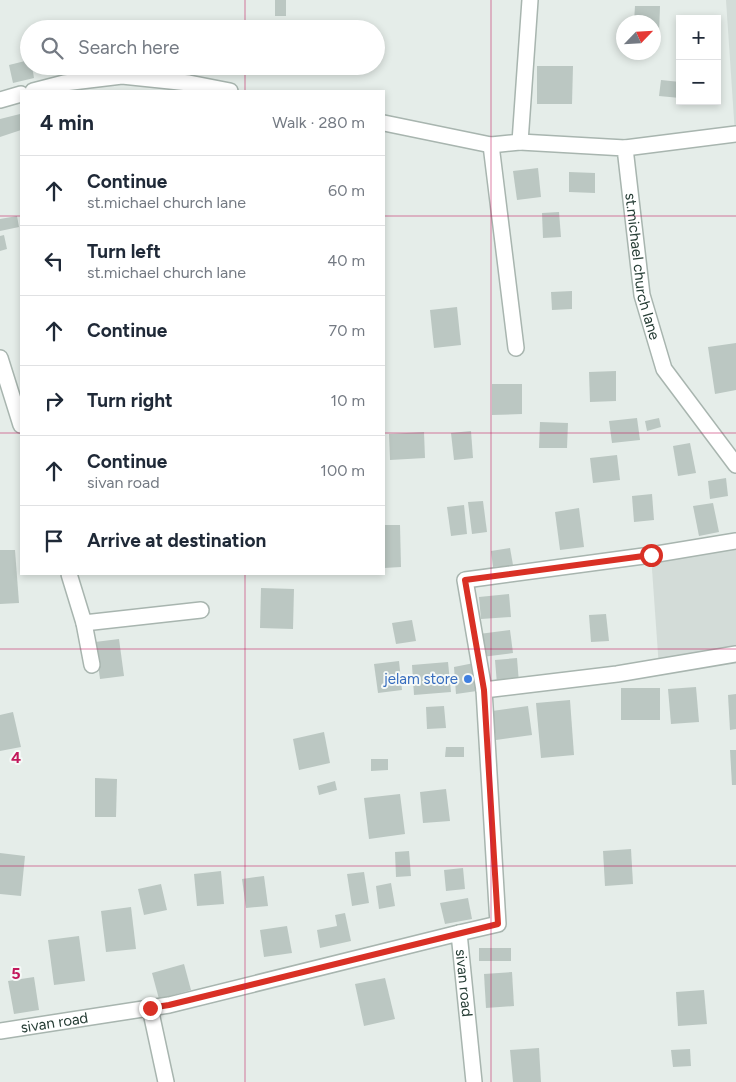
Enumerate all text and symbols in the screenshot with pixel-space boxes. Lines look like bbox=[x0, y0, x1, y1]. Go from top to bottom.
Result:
north arrow bbox=[616, 15, 661, 60]
map controls bbox=[676, 15, 721, 105]
button: + bbox=[676, 15, 721, 60]
search box bbox=[20, 20, 385, 75]
icon: search bbox=[38, 34, 66, 62]
text: Search here bbox=[78, 36, 180, 59]
button: − bbox=[676, 60, 721, 105]
text: 4 min bbox=[40, 110, 94, 135]
text: Walk · 280 m bbox=[272, 113, 365, 132]
text: Continue bbox=[87, 170, 167, 193]
icon: ahead bbox=[40, 177, 68, 205]
text: 60 m bbox=[328, 181, 365, 200]
street label: st.michael church lane bbox=[621, 192, 664, 342]
text: st.michael church lane bbox=[87, 193, 246, 212]
text: Turn left bbox=[87, 240, 161, 263]
icon: left bbox=[40, 247, 68, 275]
text: 40 m bbox=[327, 251, 365, 270]
text: st.michael church lane bbox=[87, 263, 246, 282]
icon: ahead bbox=[40, 317, 68, 345]
text: Continue bbox=[87, 319, 167, 342]
text: 70 m bbox=[329, 321, 365, 340]
icon: right bbox=[40, 387, 68, 415]
text: Turn right bbox=[87, 389, 173, 412]
text: 10 m bbox=[331, 391, 365, 410]
text: Continue bbox=[87, 450, 167, 473]
icon: ahead bbox=[40, 457, 68, 485]
text: 100 m bbox=[320, 461, 365, 480]
text: sivan road bbox=[87, 473, 160, 492]
icon: arrive bbox=[40, 527, 68, 555]
text: Arrive at destination bbox=[87, 529, 266, 552]
route start bbox=[640, 544, 663, 567]
place label: jelam store bbox=[383, 670, 458, 688]
marker: jelam store bbox=[462, 673, 474, 685]
text: 4 bbox=[11, 748, 21, 767]
street label: sivan road bbox=[452, 948, 476, 1018]
text: 5 bbox=[11, 964, 21, 983]
route end bbox=[139, 997, 162, 1020]
street label: sivan road bbox=[19, 1009, 89, 1037]

